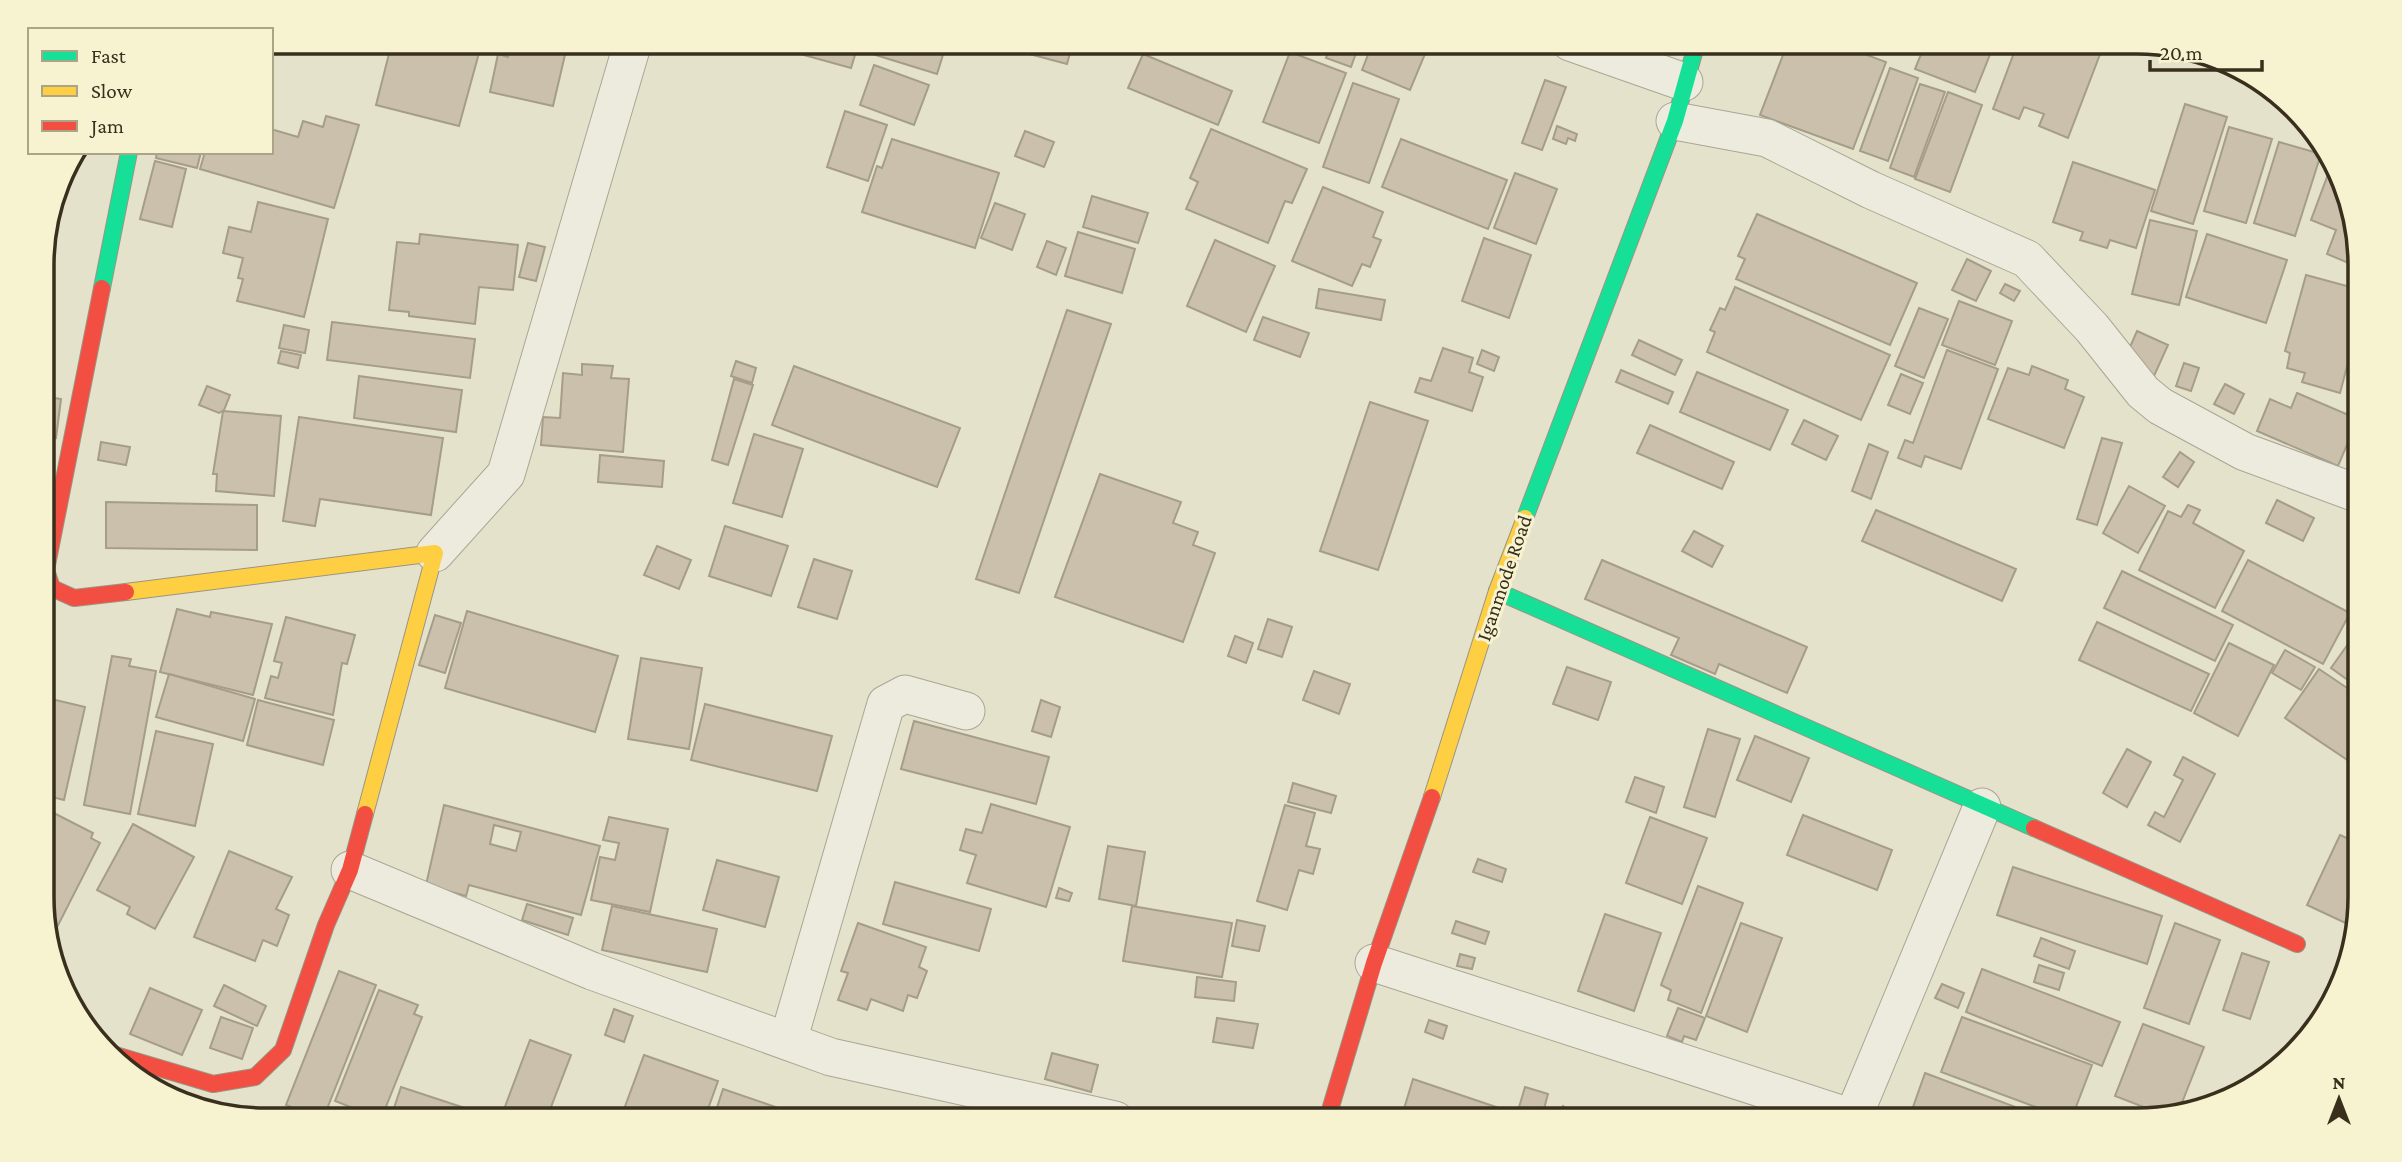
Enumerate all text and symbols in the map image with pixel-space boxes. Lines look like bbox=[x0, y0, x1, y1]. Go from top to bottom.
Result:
legend bbox=[28, 28, 273, 154]
scale bar bbox=[2150, 28, 2262, 72]
text: 20 m bbox=[2160, 41, 2203, 65]
text: Fast bbox=[91, 44, 127, 68]
text: Slow bbox=[91, 79, 133, 103]
text: Jam bbox=[89, 114, 124, 138]
street label: Iganmode Road bbox=[1471, 512, 1537, 644]
north arrow bbox=[2304, 1064, 2374, 1134]
text: N bbox=[2333, 1072, 2346, 1093]

